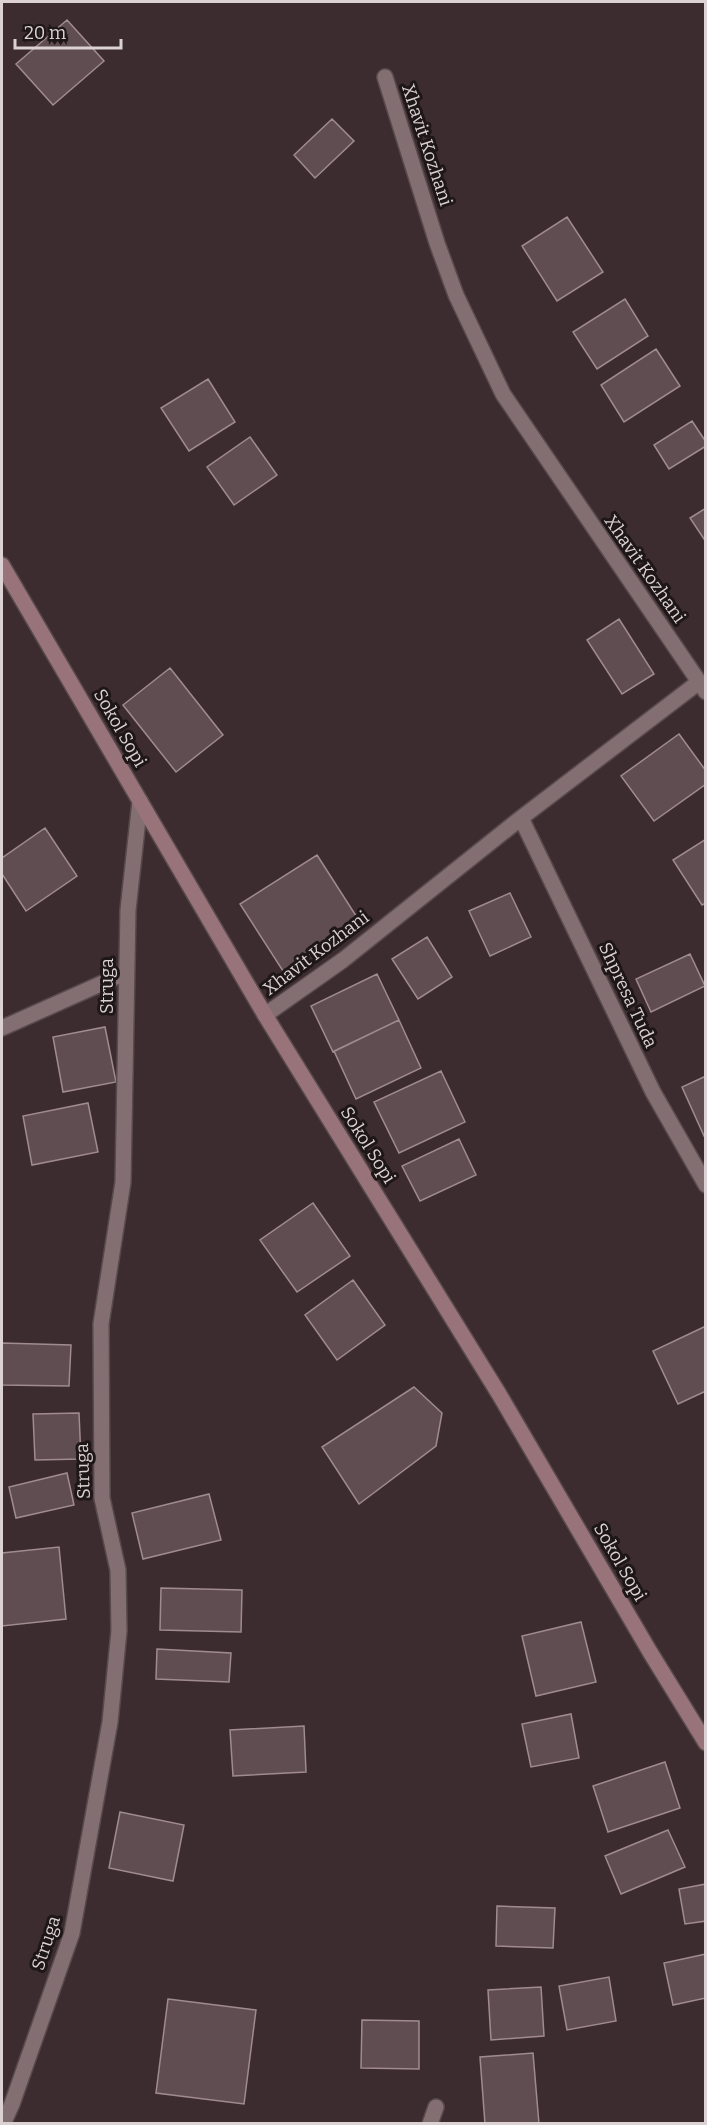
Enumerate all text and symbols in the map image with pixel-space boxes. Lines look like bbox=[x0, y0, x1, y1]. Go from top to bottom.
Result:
scale bar bbox=[15, 12, 122, 50]
text: 20 m bbox=[24, 22, 66, 44]
street label: Xhavit Kozhani bbox=[397, 81, 457, 209]
street label: Xhavit Kozhani bbox=[600, 511, 690, 627]
street label: Sokol Sopi bbox=[89, 685, 151, 771]
street label: Xhavit Kozhani bbox=[259, 906, 373, 1000]
street label: Shpresa Tuda bbox=[594, 939, 662, 1051]
street label: Struga bbox=[96, 958, 118, 1014]
street label: Sokol Sopi bbox=[336, 1102, 400, 1188]
street label: Struga bbox=[71, 1443, 95, 1499]
street label: Sokol Sopi bbox=[589, 1519, 651, 1605]
street label: Struga bbox=[27, 1913, 65, 1973]

